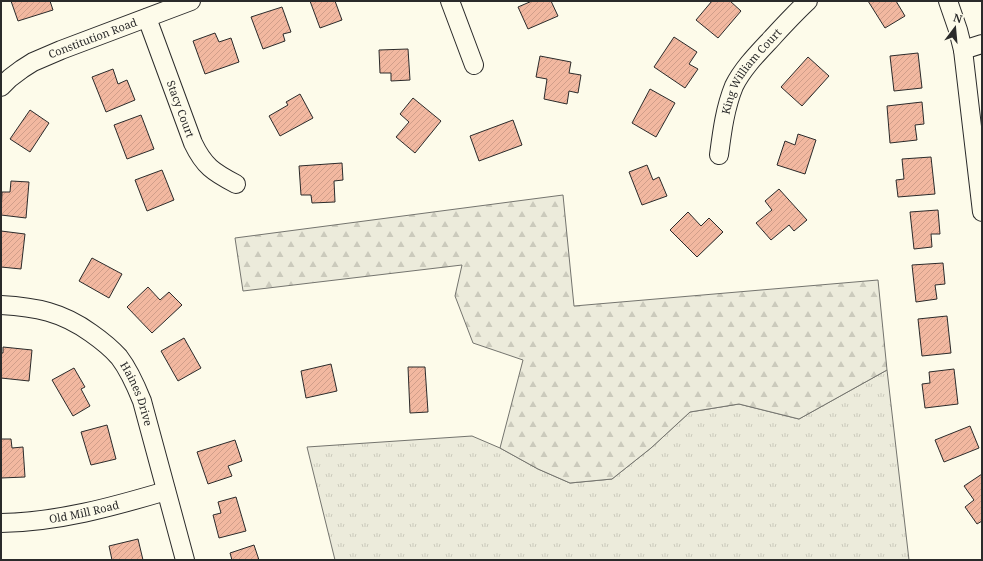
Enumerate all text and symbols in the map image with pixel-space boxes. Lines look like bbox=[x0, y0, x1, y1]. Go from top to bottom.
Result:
north arrow bbox=[935, 8, 975, 48]
text: N bbox=[952, 10, 964, 26]
street label: Constitution Road bbox=[46, 14, 139, 62]
street label: King William Court bbox=[718, 25, 784, 116]
street label: Stacy Court bbox=[164, 78, 198, 140]
street label: Haines Drive bbox=[117, 359, 156, 428]
street label: Old Mill Road bbox=[48, 497, 121, 526]

